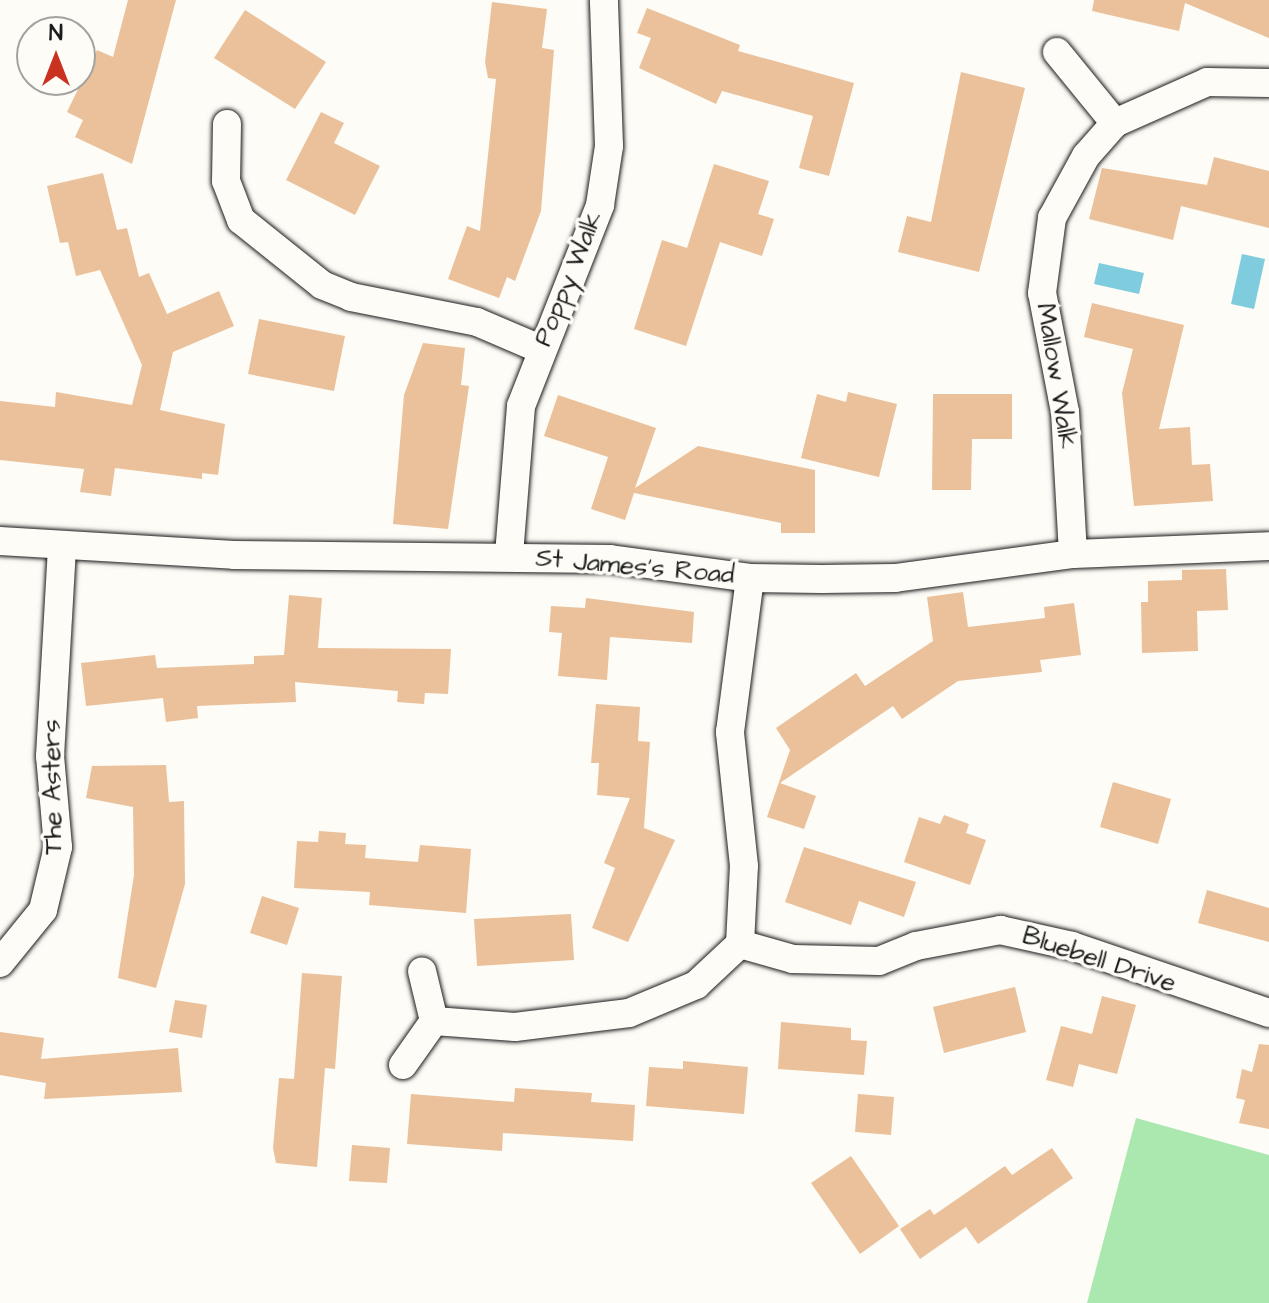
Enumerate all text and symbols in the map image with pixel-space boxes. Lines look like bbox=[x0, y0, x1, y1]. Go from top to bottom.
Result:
north arrow bbox=[16, 16, 96, 96]
text: N bbox=[49, 18, 63, 49]
street label: Poppy Walk bbox=[528, 207, 610, 351]
street label: Mallow Walk bbox=[1029, 301, 1083, 451]
street label: St James's Road bbox=[534, 543, 736, 591]
street label: The Asters bbox=[36, 719, 70, 855]
street label: Bluebell Drive bbox=[1018, 920, 1180, 1000]

